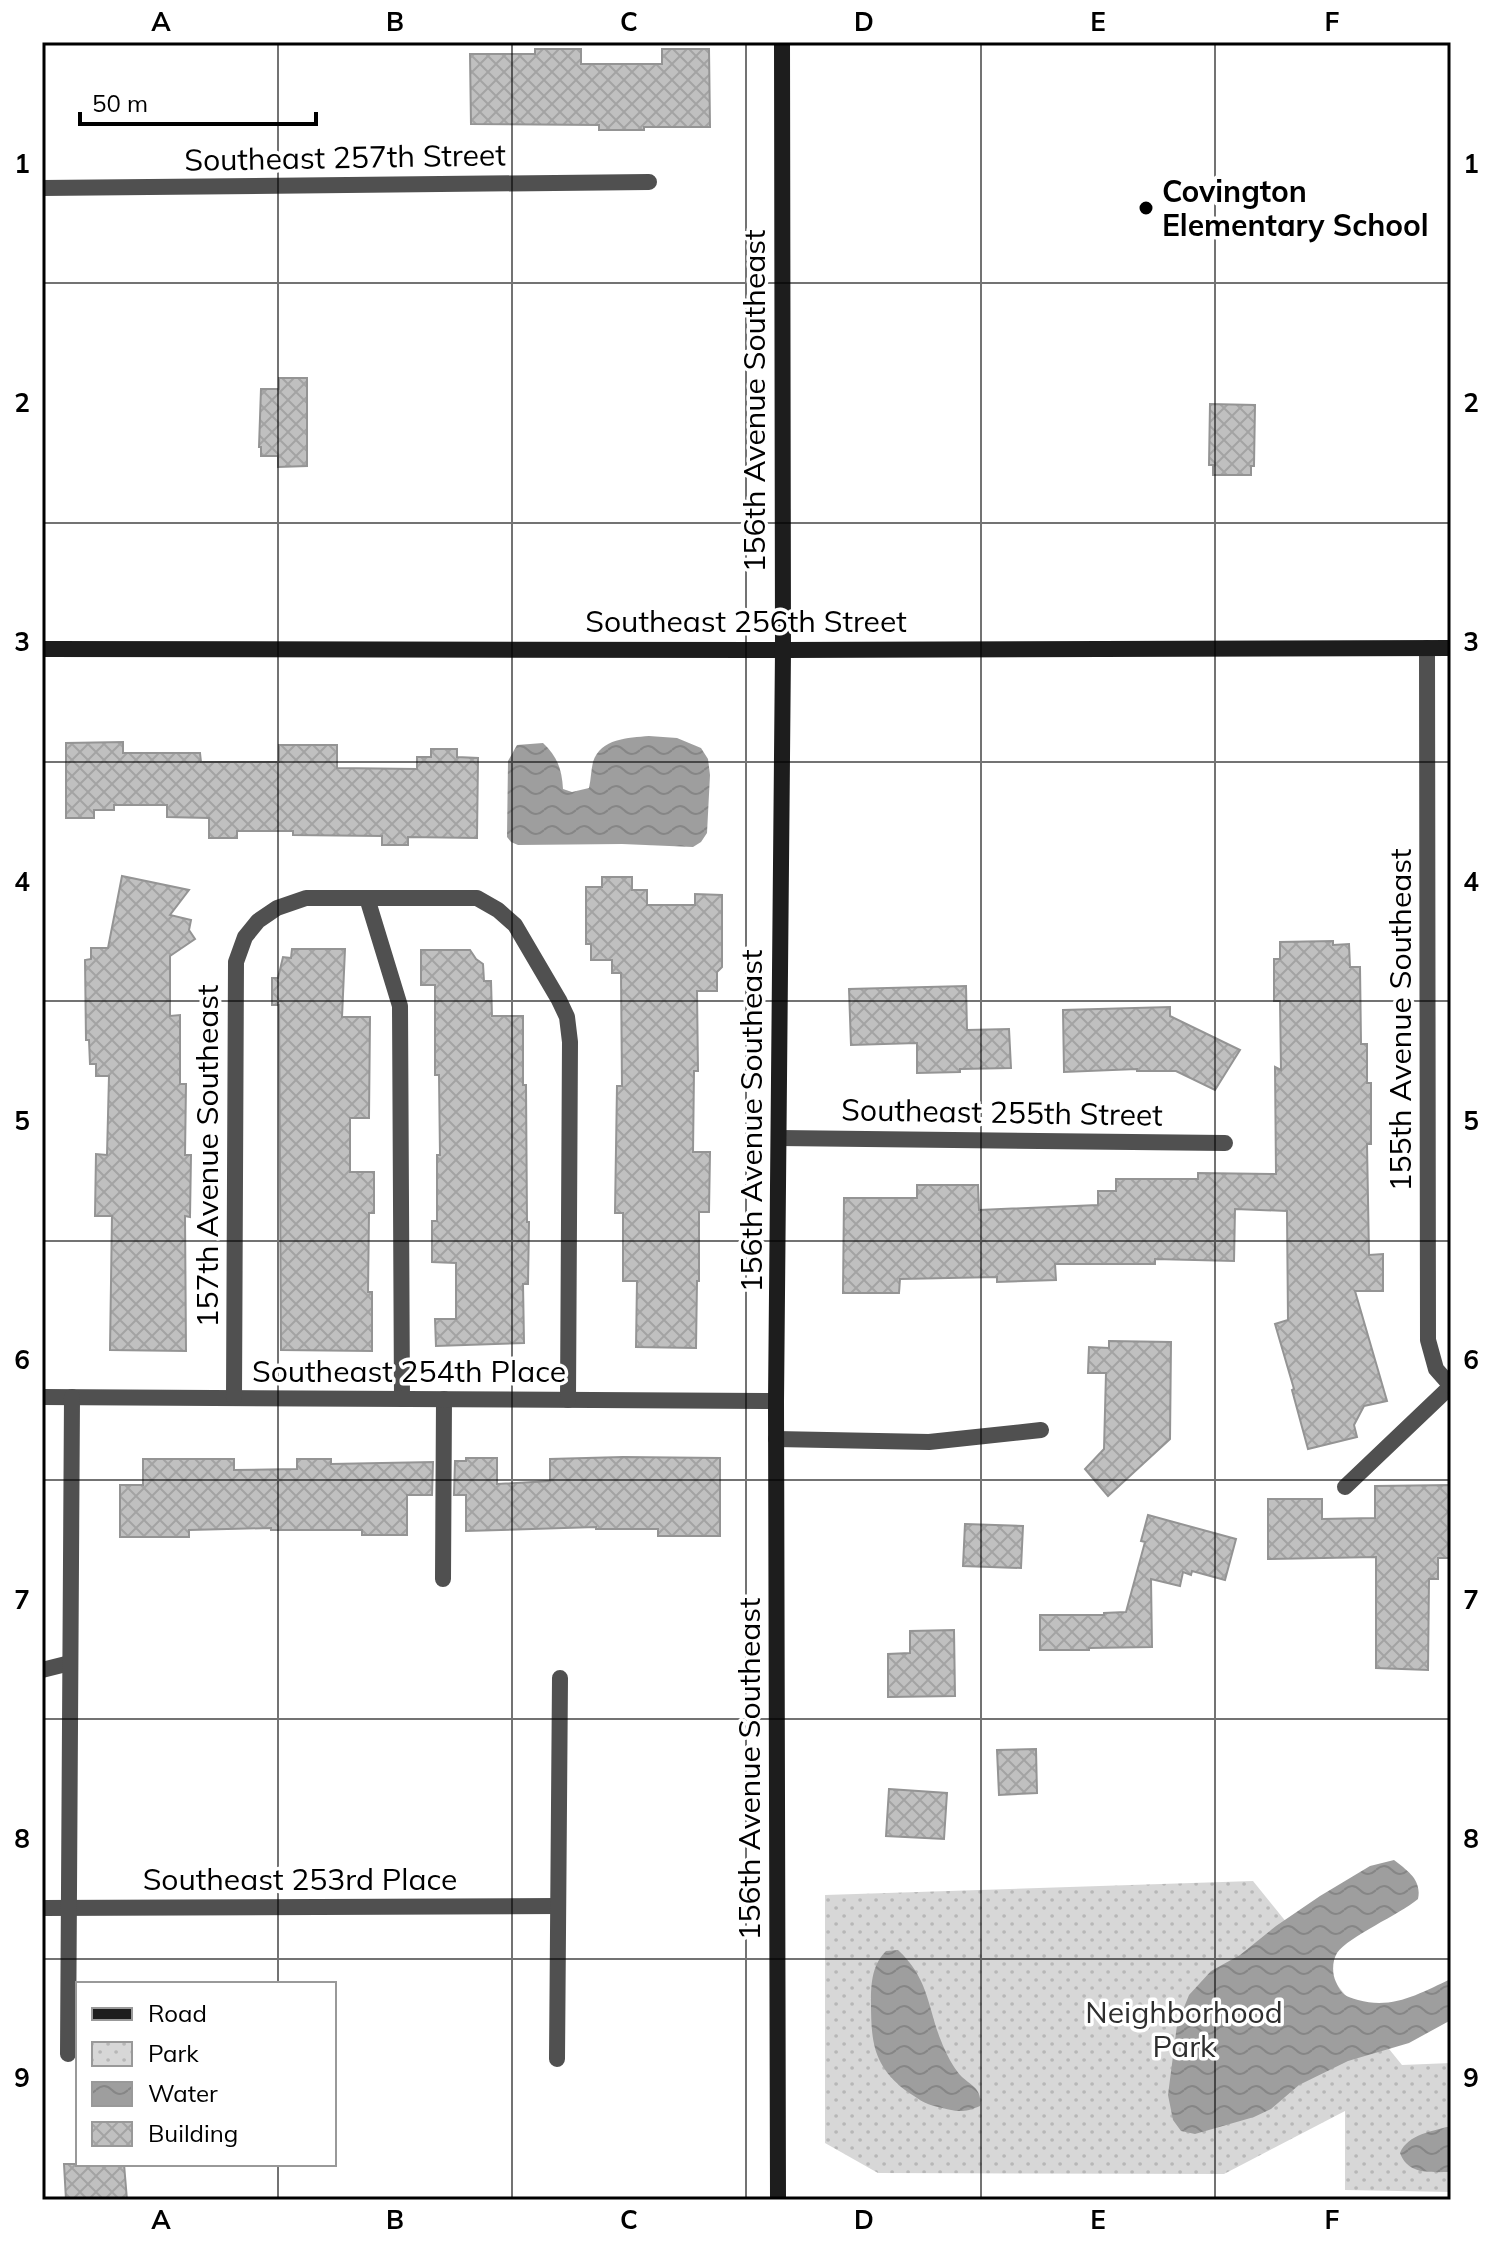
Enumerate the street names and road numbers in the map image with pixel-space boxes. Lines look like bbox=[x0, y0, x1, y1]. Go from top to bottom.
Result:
street label: Southeast 257th Street bbox=[184, 135, 506, 179]
street label: 156th Avenue Southeast bbox=[735, 230, 773, 573]
street label: Southeast 256th Street bbox=[585, 602, 907, 640]
street label: 155th Avenue Southeast bbox=[1381, 849, 1419, 1192]
street label: 156th Avenue Southeast bbox=[732, 950, 770, 1293]
street label: 157th Avenue Southeast bbox=[188, 985, 226, 1328]
street label: Southeast 255th Street bbox=[841, 1090, 1163, 1134]
street label: Southeast 254th Place bbox=[252, 1352, 566, 1390]
street label: 156th Avenue Southeast bbox=[730, 1598, 768, 1941]
street label: Southeast 253rd Place bbox=[143, 1860, 457, 1898]

